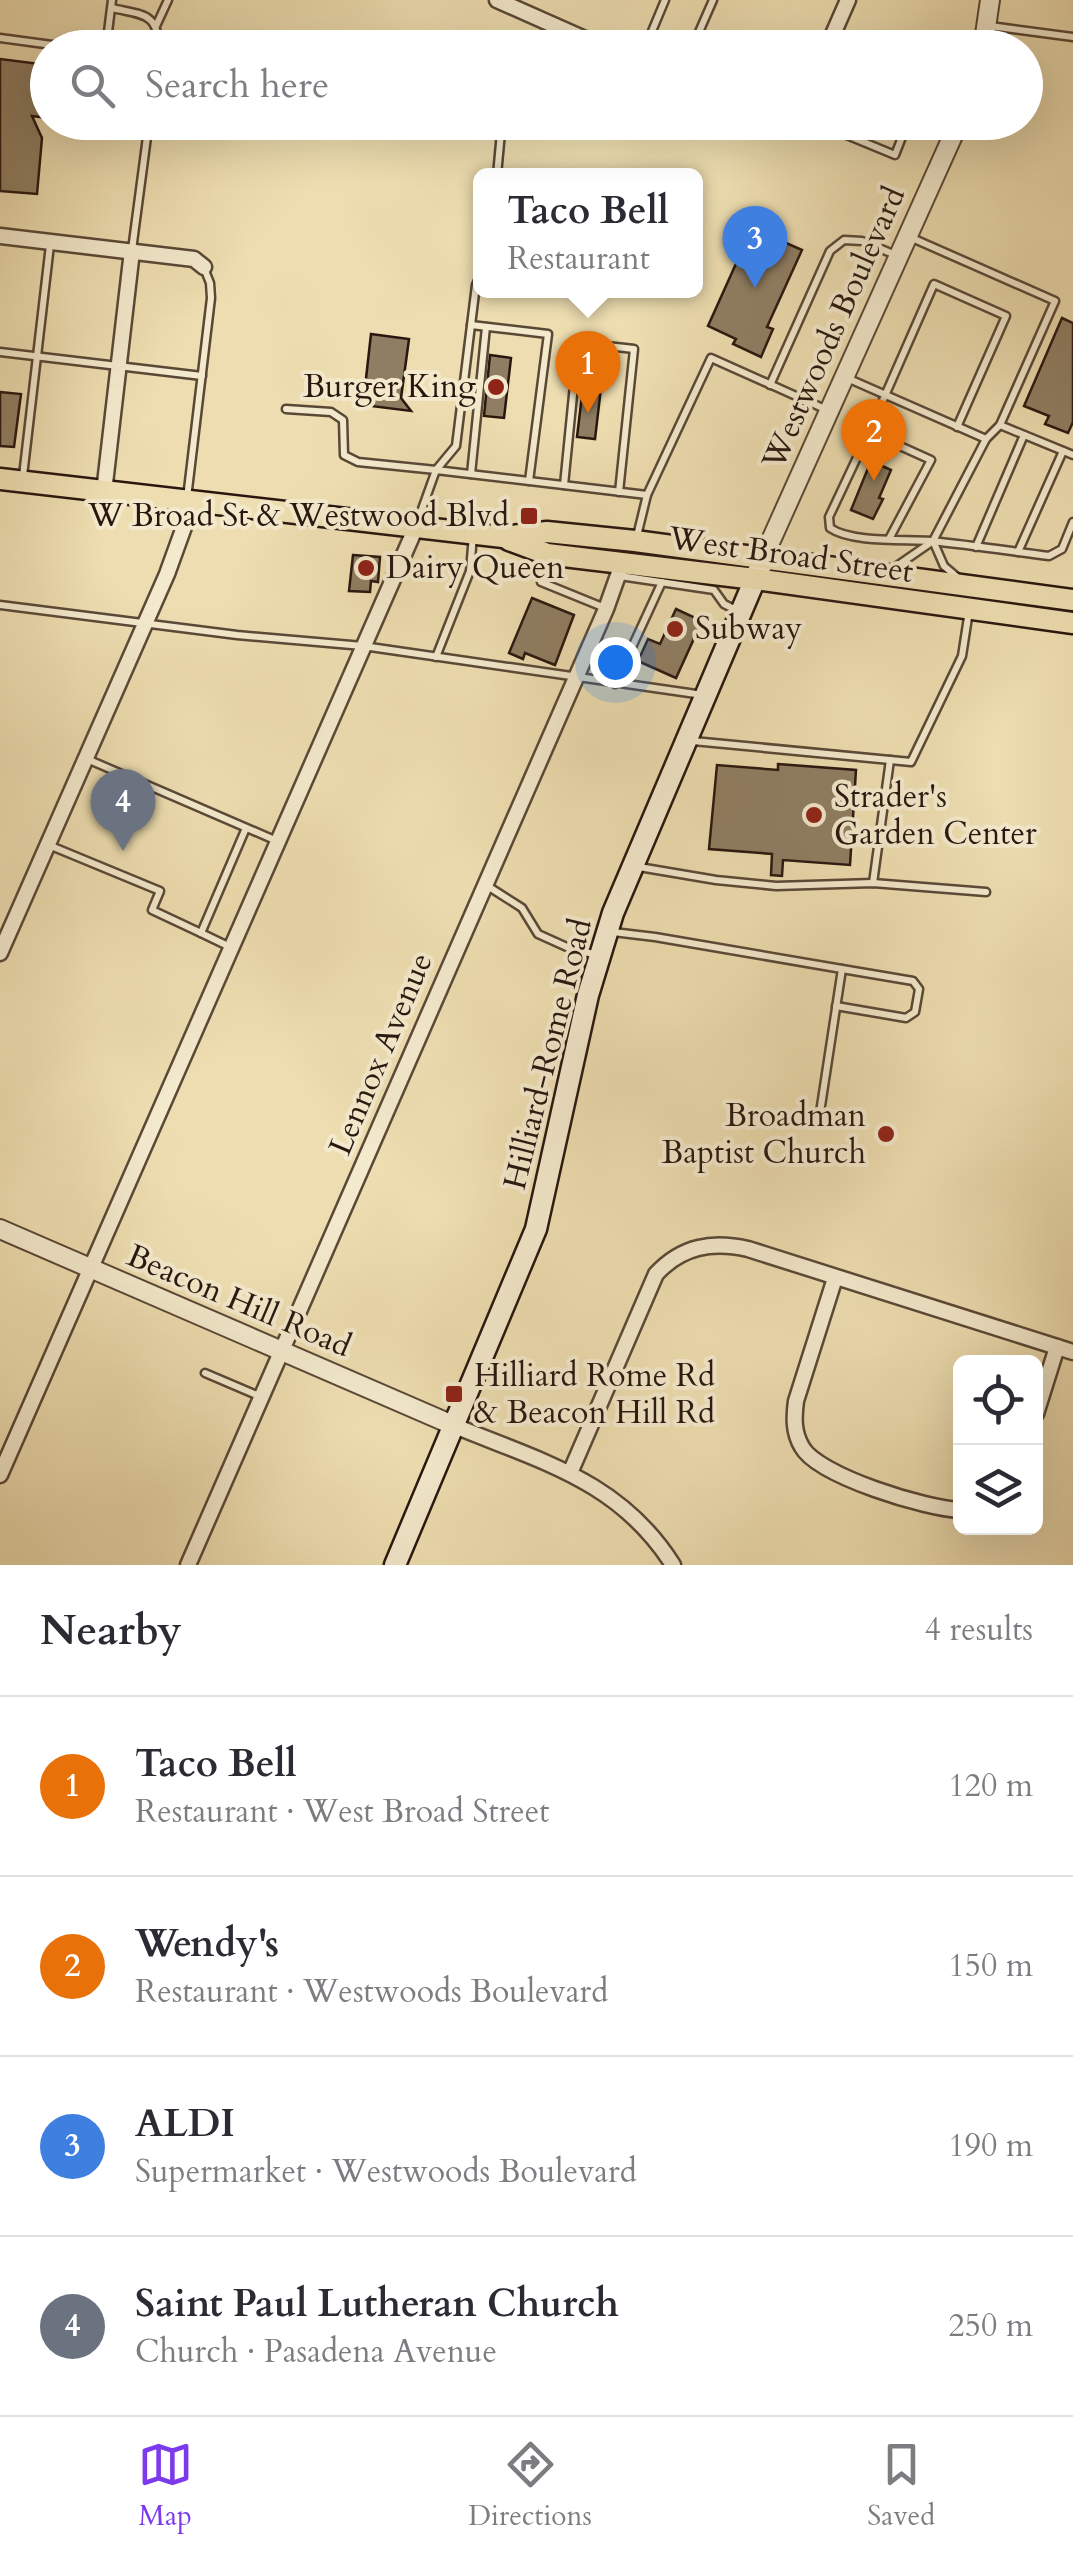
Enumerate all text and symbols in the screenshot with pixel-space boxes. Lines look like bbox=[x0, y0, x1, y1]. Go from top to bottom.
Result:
search box bbox=[30, 30, 1043, 140]
icon: search bbox=[65, 58, 120, 113]
text: Search here bbox=[145, 59, 329, 111]
popup bbox=[473, 168, 703, 298]
street label: Westwoods Boulevard bbox=[751, 180, 916, 477]
text: Taco Bell bbox=[507, 185, 669, 237]
pin: 3 bbox=[722, 206, 788, 288]
text: Restaurant bbox=[507, 237, 650, 281]
pin: 1 bbox=[556, 330, 620, 413]
place label: Burger King bbox=[303, 365, 476, 409]
marker: Burger King bbox=[485, 376, 507, 398]
pin: 2 bbox=[842, 398, 906, 481]
place label: W Broad St & Westwood Blvd bbox=[87, 494, 509, 538]
marker: W Broad St & Westwood Blvd bbox=[518, 505, 540, 527]
street label: West Broad Street bbox=[665, 516, 916, 594]
place label: Dairy Queen bbox=[386, 546, 564, 590]
marker: Dairy Queen bbox=[355, 557, 377, 579]
place label: Subway bbox=[695, 607, 802, 651]
marker: Subway bbox=[664, 618, 686, 640]
your location bbox=[590, 637, 641, 688]
pin: 4 bbox=[90, 768, 156, 851]
place label: Strader's Garden Center bbox=[834, 775, 1037, 856]
marker: Strader's Garden Center bbox=[803, 804, 825, 826]
street label: Hilliard-Rome Road bbox=[493, 914, 603, 1194]
street label: Lennox Avenue bbox=[319, 946, 443, 1162]
place label: Broadman Baptist Church bbox=[661, 1094, 866, 1175]
marker: Broadman Baptist Church bbox=[875, 1123, 897, 1145]
street label: Beacon Hill Road bbox=[120, 1234, 358, 1368]
place label: Hilliard Rome Rd & Beacon Hill Rd bbox=[474, 1354, 715, 1435]
map controls bbox=[953, 1355, 1043, 1535]
button: locate bbox=[953, 1355, 1043, 1445]
marker: Hilliard Rome Rd & Beacon Hill Rd bbox=[443, 1383, 465, 1405]
button: layers bbox=[953, 1445, 1043, 1535]
text: Nearby bbox=[40, 1602, 182, 1659]
text: 4 results bbox=[925, 1608, 1033, 1652]
text: Taco Bell bbox=[135, 1738, 297, 1790]
text: 1 bbox=[64, 1764, 81, 1808]
text: 120 m bbox=[948, 1764, 1033, 1808]
text: Restaurant · West Broad Street bbox=[135, 1790, 549, 1834]
text: Wendy's bbox=[135, 1918, 279, 1970]
text: 2 bbox=[64, 1944, 81, 1988]
text: 150 m bbox=[948, 1944, 1033, 1988]
text: Restaurant · Westwoods Boulevard bbox=[135, 1970, 608, 2014]
text: ALDI bbox=[135, 2098, 235, 2150]
text: 3 bbox=[64, 2124, 81, 2168]
text: 190 m bbox=[948, 2124, 1033, 2168]
text: Supermarket · Westwoods Boulevard bbox=[135, 2150, 637, 2194]
text: Saint Paul Lutheran Church bbox=[135, 2278, 619, 2330]
text: 4 bbox=[64, 2304, 81, 2348]
text: 250 m bbox=[948, 2304, 1033, 2348]
text: Church · Pasadena Avenue bbox=[135, 2330, 497, 2374]
tab: Map bbox=[138, 2437, 193, 2535]
tab: Directions bbox=[468, 2437, 592, 2535]
tab: Saved bbox=[867, 2437, 935, 2535]

